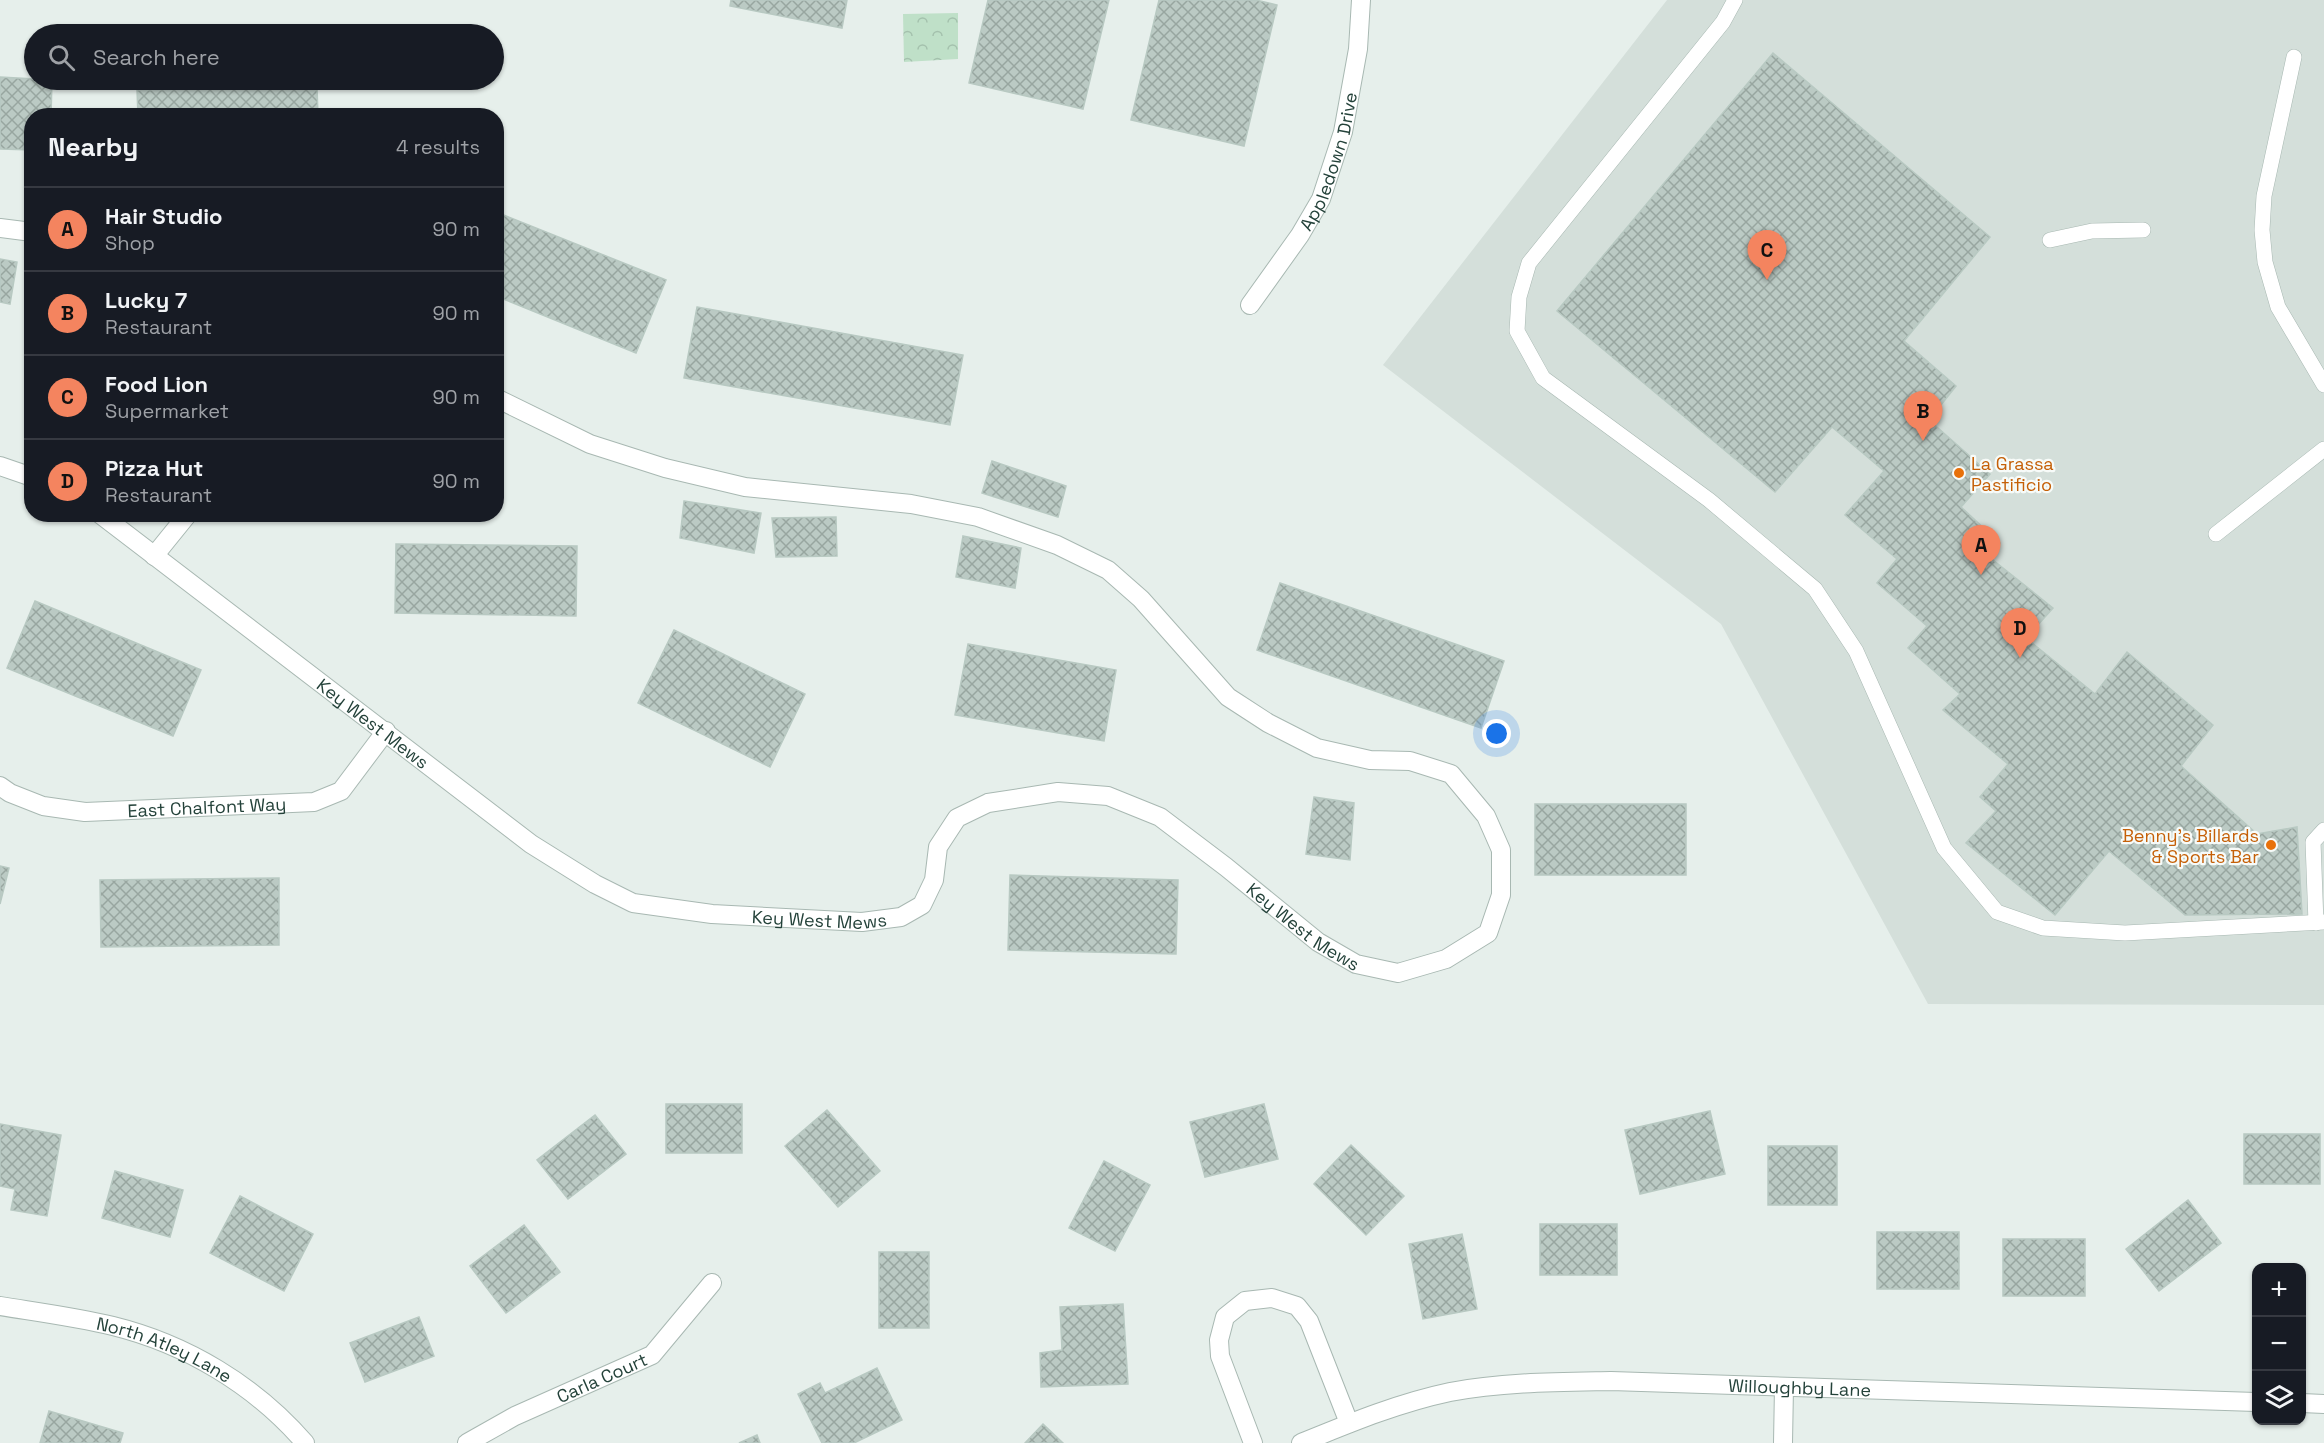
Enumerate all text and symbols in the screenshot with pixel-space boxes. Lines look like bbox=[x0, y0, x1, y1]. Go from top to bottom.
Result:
search box bbox=[24, 24, 504, 90]
icon: search bbox=[45, 41, 78, 74]
text: Search here bbox=[93, 43, 220, 71]
street label: Appledown Drive bbox=[1294, 90, 1362, 235]
text: Nearby bbox=[48, 130, 138, 164]
text: 4 results bbox=[396, 134, 480, 160]
text: Hair Studio bbox=[105, 202, 223, 230]
text: A bbox=[61, 216, 74, 242]
text: 90 m bbox=[433, 216, 480, 242]
text: Shop bbox=[105, 230, 155, 256]
pin: C bbox=[1748, 230, 1786, 280]
text: Lucky 7 bbox=[105, 286, 187, 314]
text: B bbox=[61, 300, 74, 326]
text: 90 m bbox=[433, 300, 480, 326]
text: Restaurant bbox=[105, 314, 212, 340]
text: Food Lion bbox=[105, 370, 208, 398]
text: C bbox=[61, 384, 74, 410]
text: 90 m bbox=[433, 384, 480, 410]
pin: B bbox=[1904, 392, 1942, 441]
text: Supermarket bbox=[105, 398, 229, 424]
place label: La Grassa Pastificio bbox=[1971, 452, 2054, 496]
text: Pizza Hut bbox=[105, 454, 203, 482]
marker: La Grassa Pastificio bbox=[1952, 466, 1966, 480]
text: D bbox=[61, 468, 74, 494]
text: 90 m bbox=[433, 468, 480, 494]
text: Restaurant bbox=[105, 482, 212, 508]
pin: A bbox=[1962, 526, 2000, 575]
pin: D bbox=[2000, 608, 2040, 658]
street label: Key West Mews bbox=[313, 673, 434, 773]
your location bbox=[1482, 719, 1511, 748]
street label: East Chalfont Way bbox=[127, 792, 287, 822]
place label: Benny's Billards & Sports Bar bbox=[2122, 824, 2259, 868]
marker: Benny's Billards & Sports Bar bbox=[2264, 838, 2278, 852]
street label: Key West Mews bbox=[1242, 877, 1364, 975]
street label: Key West Mews bbox=[751, 905, 888, 934]
map controls bbox=[2252, 1263, 2306, 1425]
button: + bbox=[2252, 1263, 2306, 1317]
street label: North Atley Lane bbox=[94, 1311, 237, 1387]
button: − bbox=[2252, 1317, 2306, 1371]
street label: Carla Court bbox=[553, 1347, 651, 1408]
button: layers bbox=[2252, 1371, 2306, 1425]
street label: Willoughby Lane bbox=[1728, 1373, 1871, 1401]

